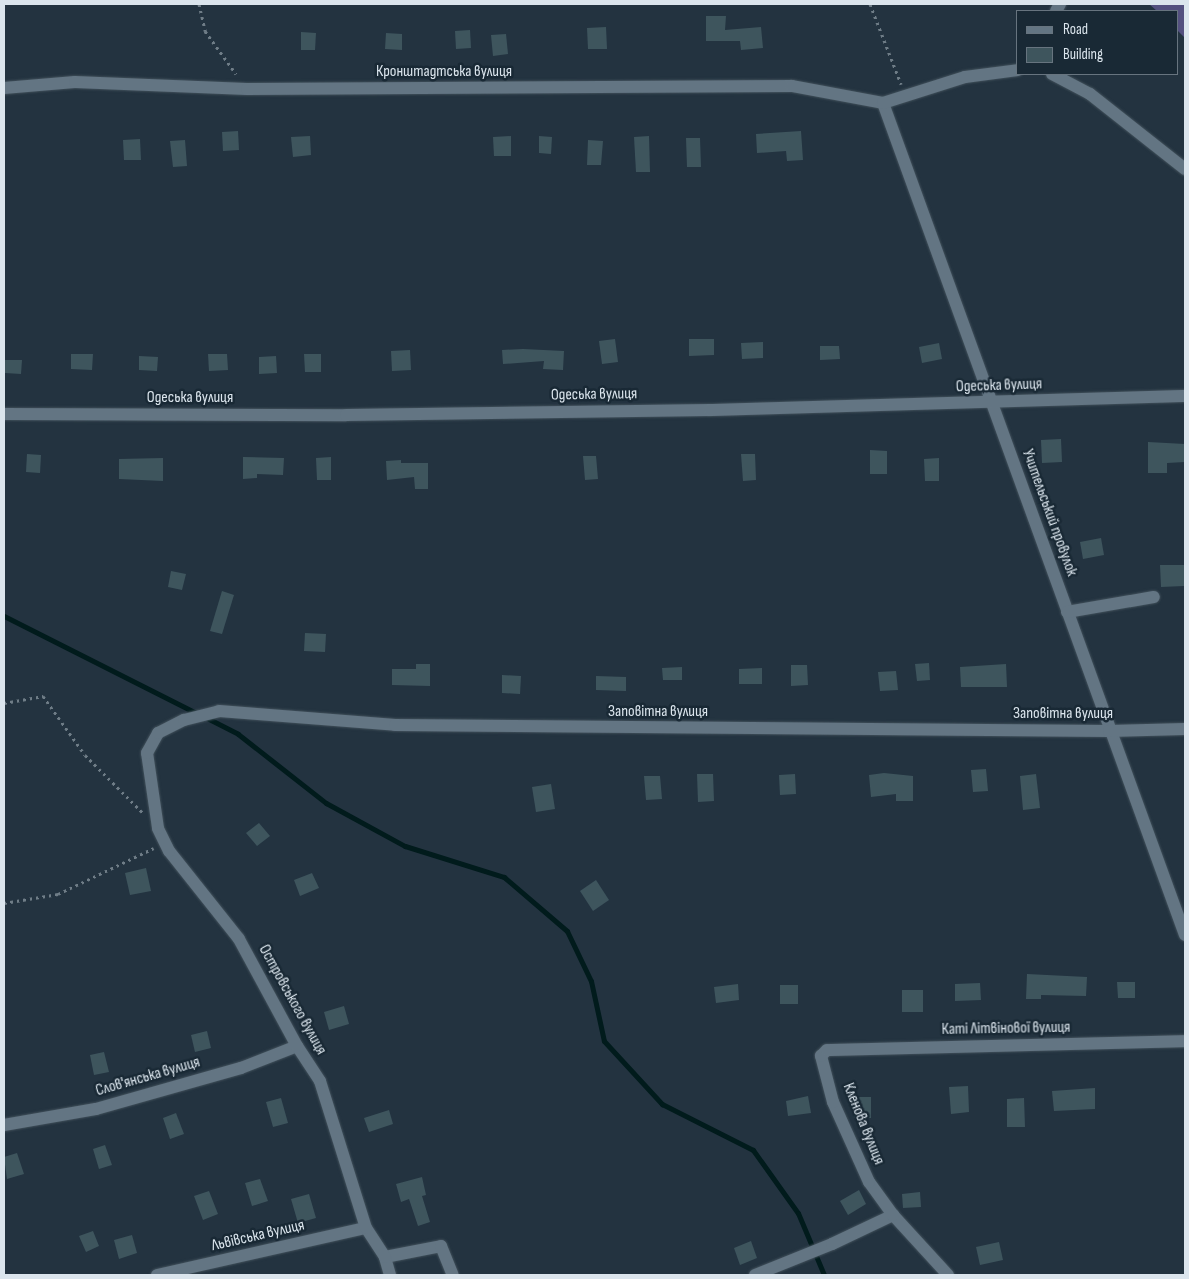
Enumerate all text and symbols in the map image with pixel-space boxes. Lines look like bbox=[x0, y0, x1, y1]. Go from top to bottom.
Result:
legend bbox=[1016, 10, 1179, 75]
text: Road bbox=[1063, 20, 1088, 39]
text: Building bbox=[1063, 45, 1103, 64]
street label: Кронштадтська вулиця bbox=[376, 62, 512, 82]
street label: Одеська вулиця bbox=[956, 375, 1042, 397]
street label: Одеська вулиця bbox=[551, 385, 637, 405]
street label: Одеська вулиця bbox=[147, 388, 233, 408]
street label: Учительський провулок bbox=[1017, 447, 1081, 579]
street label: Заповітна вулиця bbox=[608, 702, 708, 722]
street label: Заповітна вулиця bbox=[1013, 704, 1113, 724]
street label: Островського вулиця bbox=[254, 942, 330, 1058]
street label: Каті Літвінової вулиця bbox=[941, 1018, 1071, 1040]
street label: Слов'янська вулиця bbox=[94, 1053, 202, 1101]
street label: Кленова вулиця bbox=[838, 1080, 888, 1168]
street label: Львівська вулиця bbox=[210, 1216, 306, 1256]

